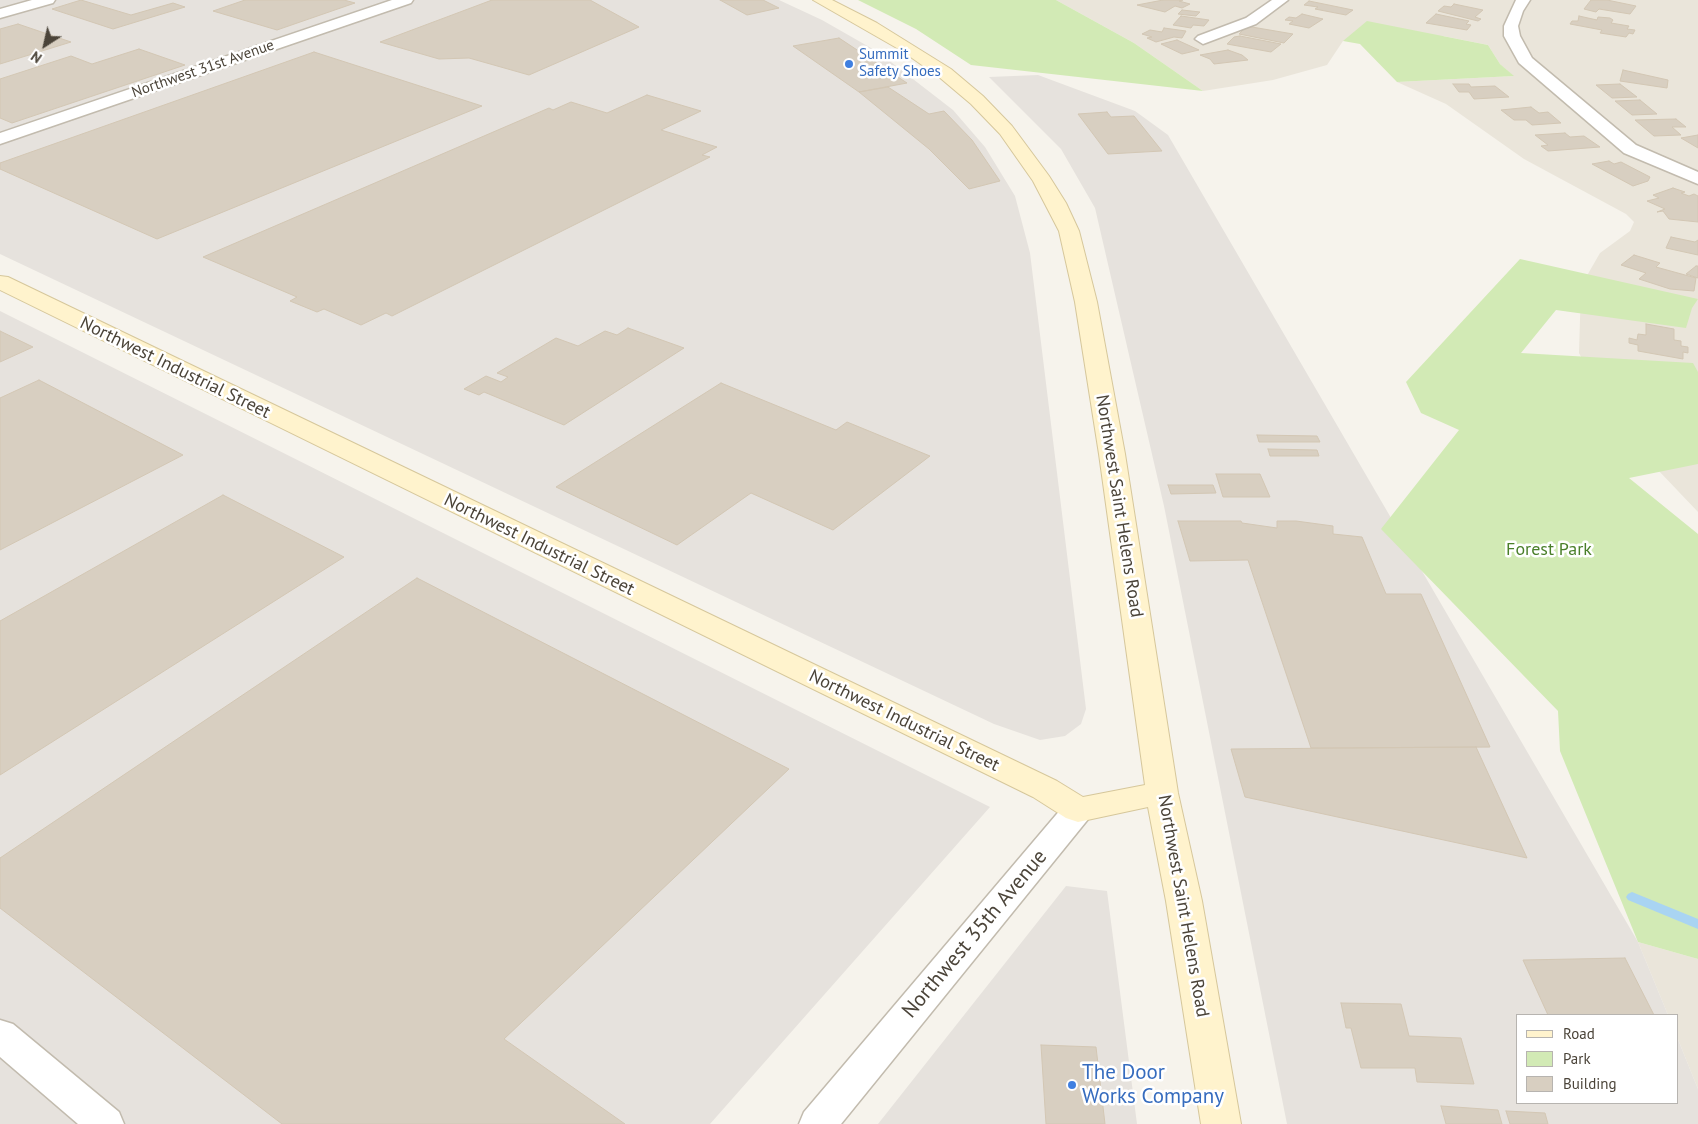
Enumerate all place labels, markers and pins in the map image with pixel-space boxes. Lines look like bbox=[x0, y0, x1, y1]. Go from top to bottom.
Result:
place label: Summit Safety Shoes bbox=[859, 46, 941, 81]
marker: Summit Safety Shoes bbox=[843, 58, 855, 70]
place label: The Door Works Company bbox=[1082, 1060, 1224, 1110]
marker: The Door Works Company bbox=[1066, 1079, 1078, 1091]

